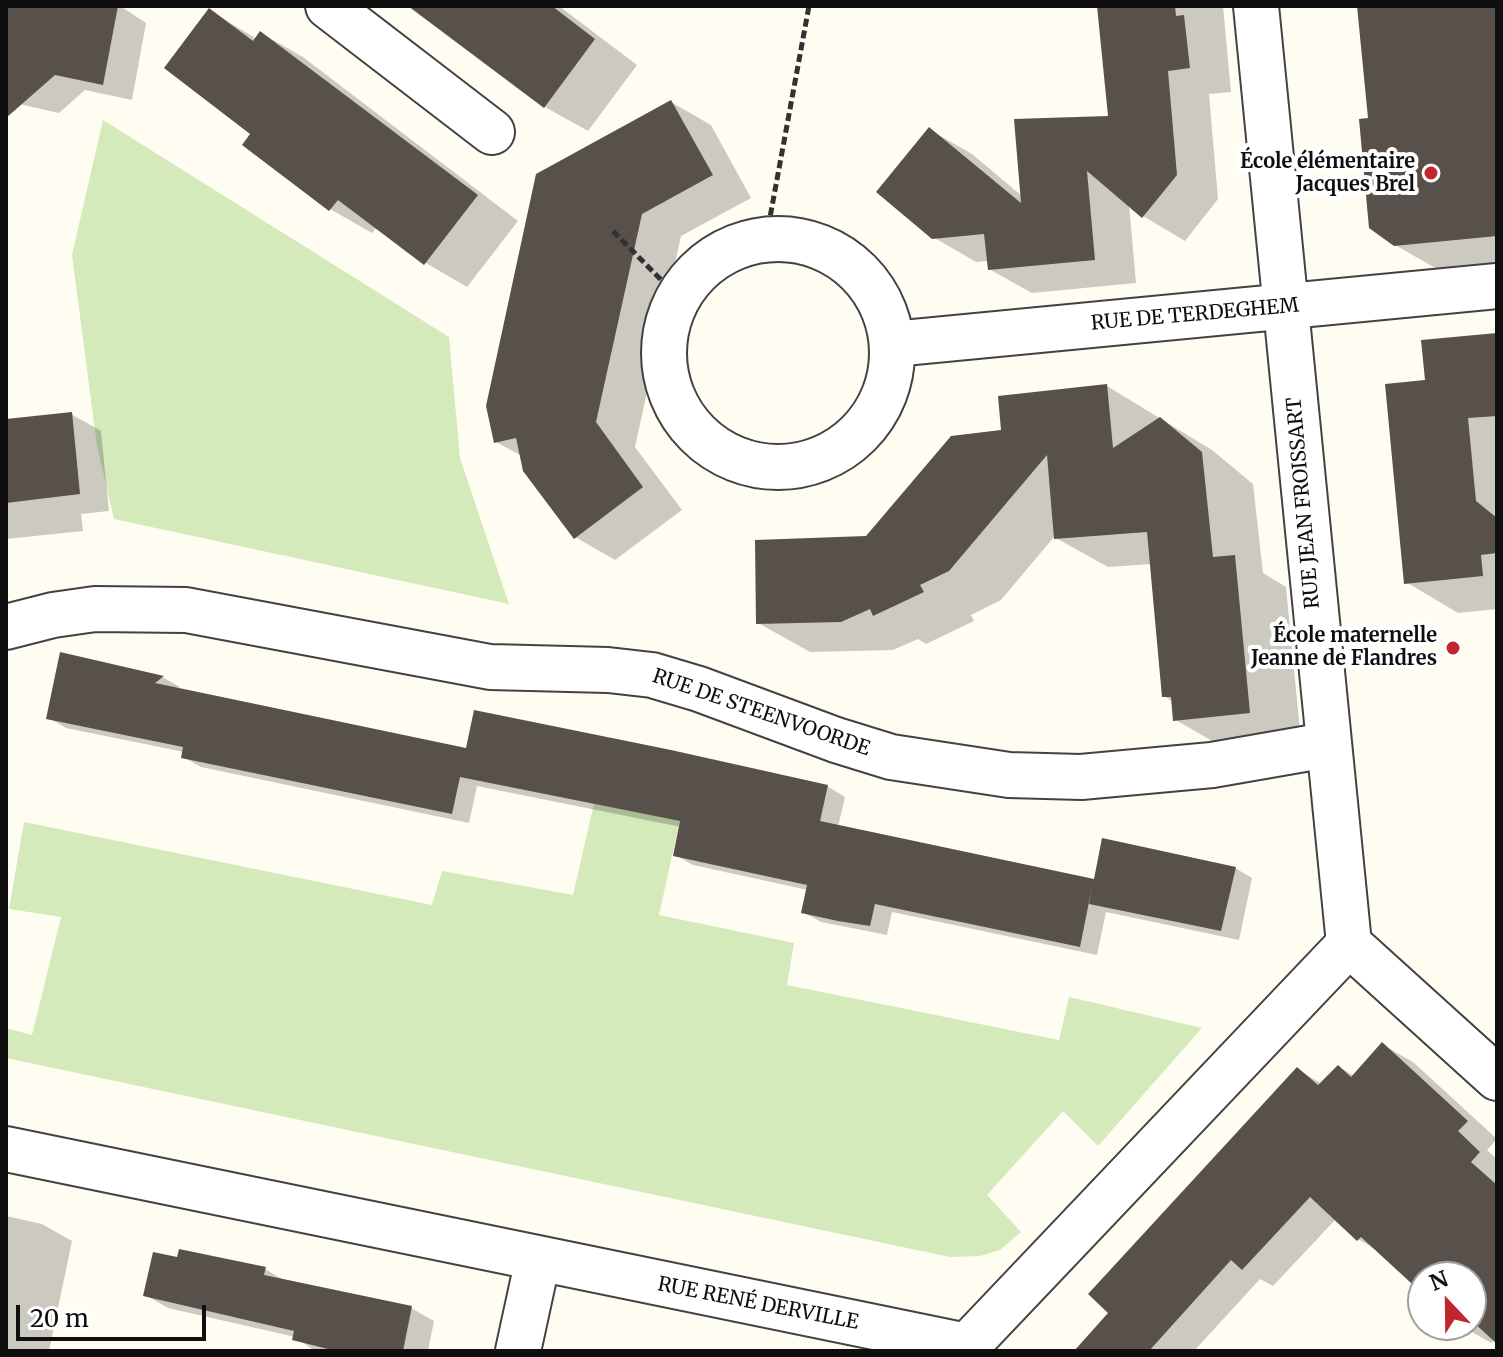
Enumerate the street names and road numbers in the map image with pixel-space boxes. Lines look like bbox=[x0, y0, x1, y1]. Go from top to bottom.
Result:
street label: RUE DE TERDEGHEM bbox=[1090, 294, 1300, 336]
street label: RUE JEAN FROISSART bbox=[1283, 396, 1325, 610]
street label: RUE DE STEENVOORDE bbox=[649, 664, 873, 762]
street label: RUE RENÉ DERVILLE bbox=[655, 1273, 861, 1335]

